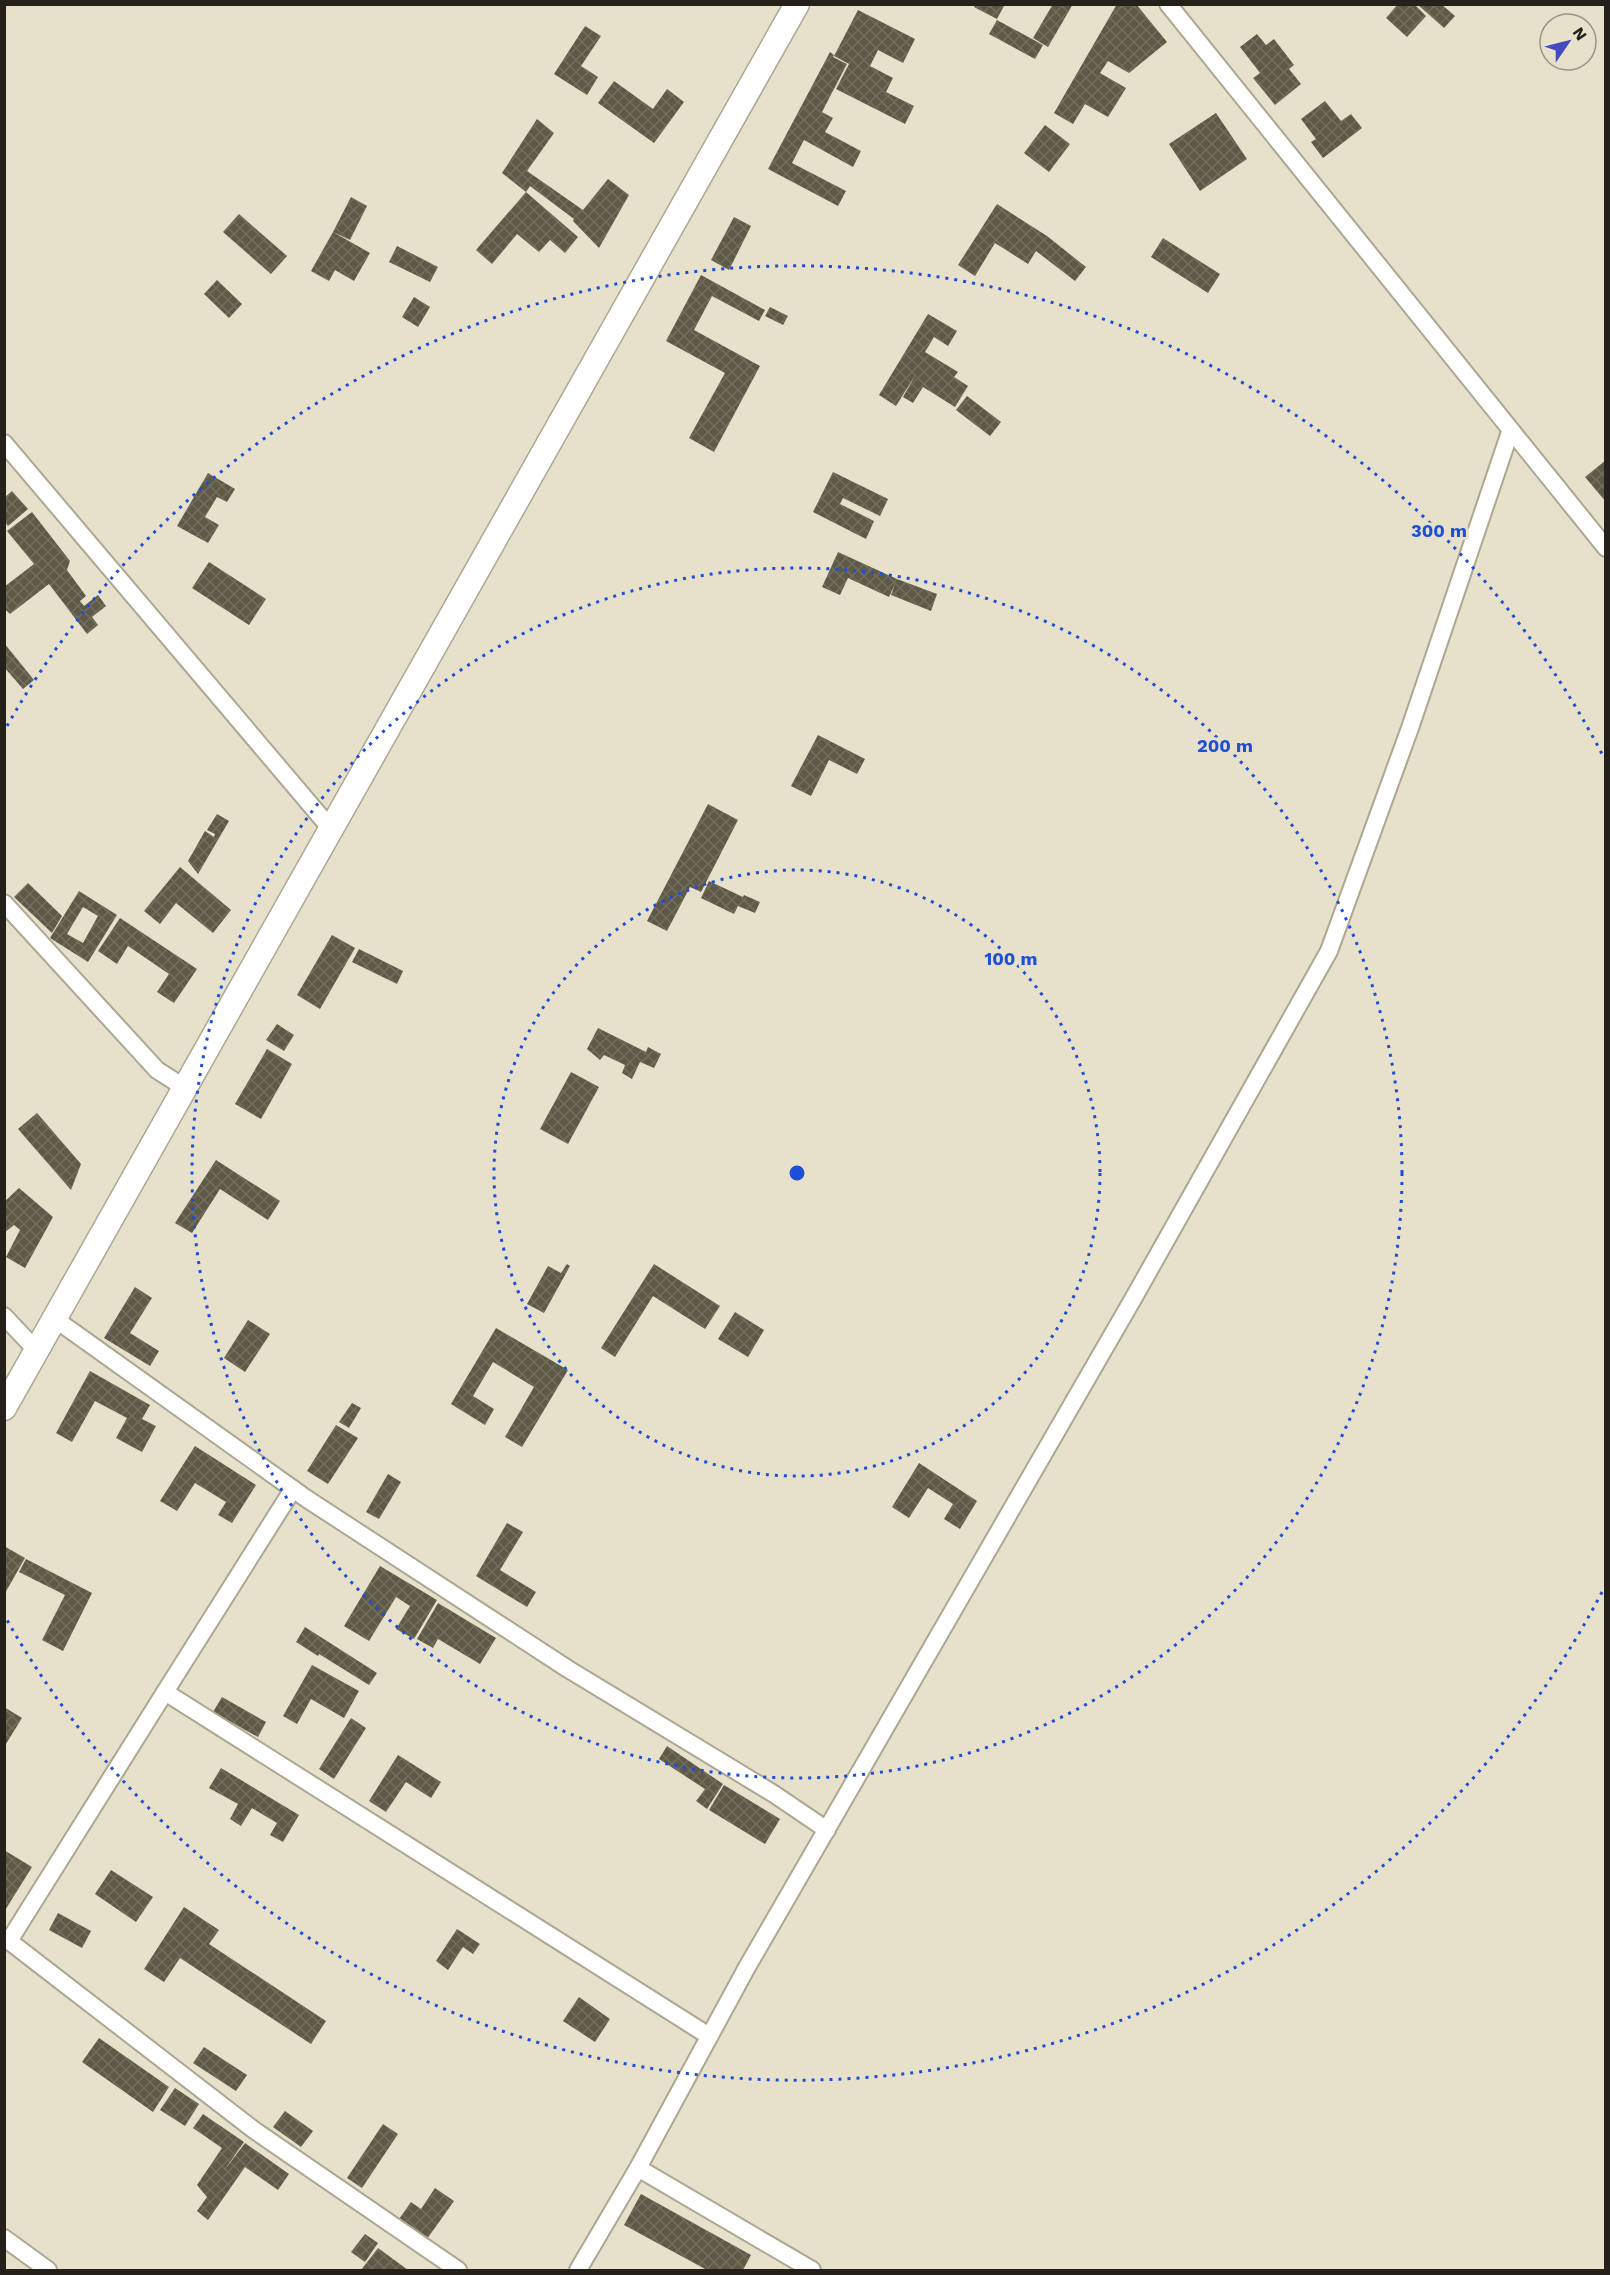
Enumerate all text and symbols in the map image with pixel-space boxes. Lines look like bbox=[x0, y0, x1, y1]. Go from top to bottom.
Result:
north arrow bbox=[1538, 12, 1598, 72]
text: N bbox=[1569, 23, 1591, 44]
text: 300 m bbox=[1411, 520, 1467, 541]
text: 200 m bbox=[1197, 735, 1253, 756]
text: 100 m bbox=[984, 948, 1038, 969]
centre of rings bbox=[787, 1163, 807, 1183]

